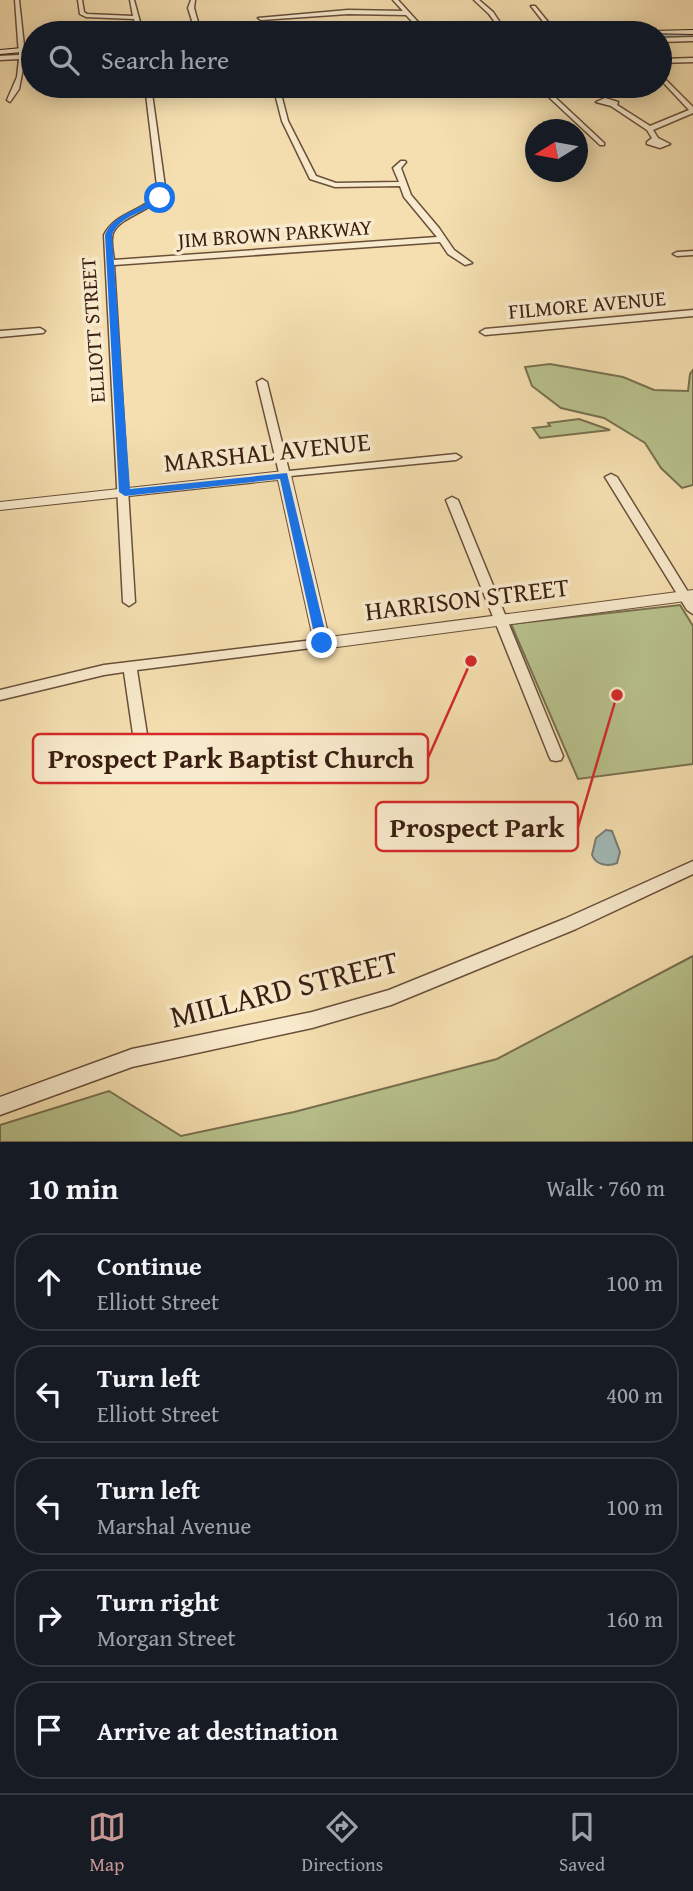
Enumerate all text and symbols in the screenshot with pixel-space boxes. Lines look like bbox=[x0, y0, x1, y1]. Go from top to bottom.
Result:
search box bbox=[21, 21, 672, 98]
text: Search here bbox=[101, 40, 229, 79]
icon: search bbox=[45, 41, 83, 79]
north arrow bbox=[525, 119, 588, 182]
route start bbox=[144, 182, 175, 213]
street label: JIM BROWN PARKWAY bbox=[174, 211, 374, 256]
street label: ELLIOTT STREET bbox=[72, 256, 113, 404]
street label: FILMORE AVENUE bbox=[507, 282, 667, 327]
street label: MARSHAL AVENUE bbox=[162, 421, 372, 482]
street label: HARRISON STREET bbox=[363, 567, 572, 630]
route end bbox=[306, 627, 337, 658]
callout: Prospect Park Baptist Church bbox=[33, 734, 428, 783]
text: Prospect Park Baptist Church bbox=[48, 737, 415, 778]
callout: Prospect Park bbox=[376, 802, 578, 851]
text: Prospect Park bbox=[390, 806, 565, 847]
street label: MILLARD STREET bbox=[165, 937, 403, 1040]
text: 10 min bbox=[28, 1166, 118, 1210]
text: Walk · 760 m bbox=[546, 1171, 665, 1204]
text: Continue bbox=[97, 1246, 202, 1285]
icon: ahead bbox=[30, 1263, 68, 1301]
text: 100 m bbox=[606, 1266, 663, 1299]
text: Elliott Street bbox=[97, 1285, 219, 1318]
text: Turn left bbox=[97, 1358, 200, 1397]
icon: left bbox=[30, 1375, 68, 1413]
text: 400 m bbox=[606, 1378, 663, 1411]
text: Elliott Street bbox=[97, 1397, 219, 1430]
text: Turn left bbox=[97, 1470, 200, 1509]
icon: left bbox=[30, 1487, 68, 1525]
text: 100 m bbox=[606, 1490, 663, 1523]
text: Marshal Avenue bbox=[97, 1509, 251, 1542]
text: Turn right bbox=[97, 1582, 219, 1621]
icon: right bbox=[30, 1599, 68, 1637]
text: 160 m bbox=[606, 1602, 663, 1635]
text: Morgan Street bbox=[97, 1621, 236, 1654]
icon: arrive bbox=[30, 1711, 68, 1749]
text: Arrive at destination bbox=[97, 1711, 338, 1750]
tab: Map bbox=[88, 1808, 126, 1878]
tab: Directions bbox=[302, 1808, 383, 1878]
tab: Saved bbox=[559, 1808, 605, 1878]

